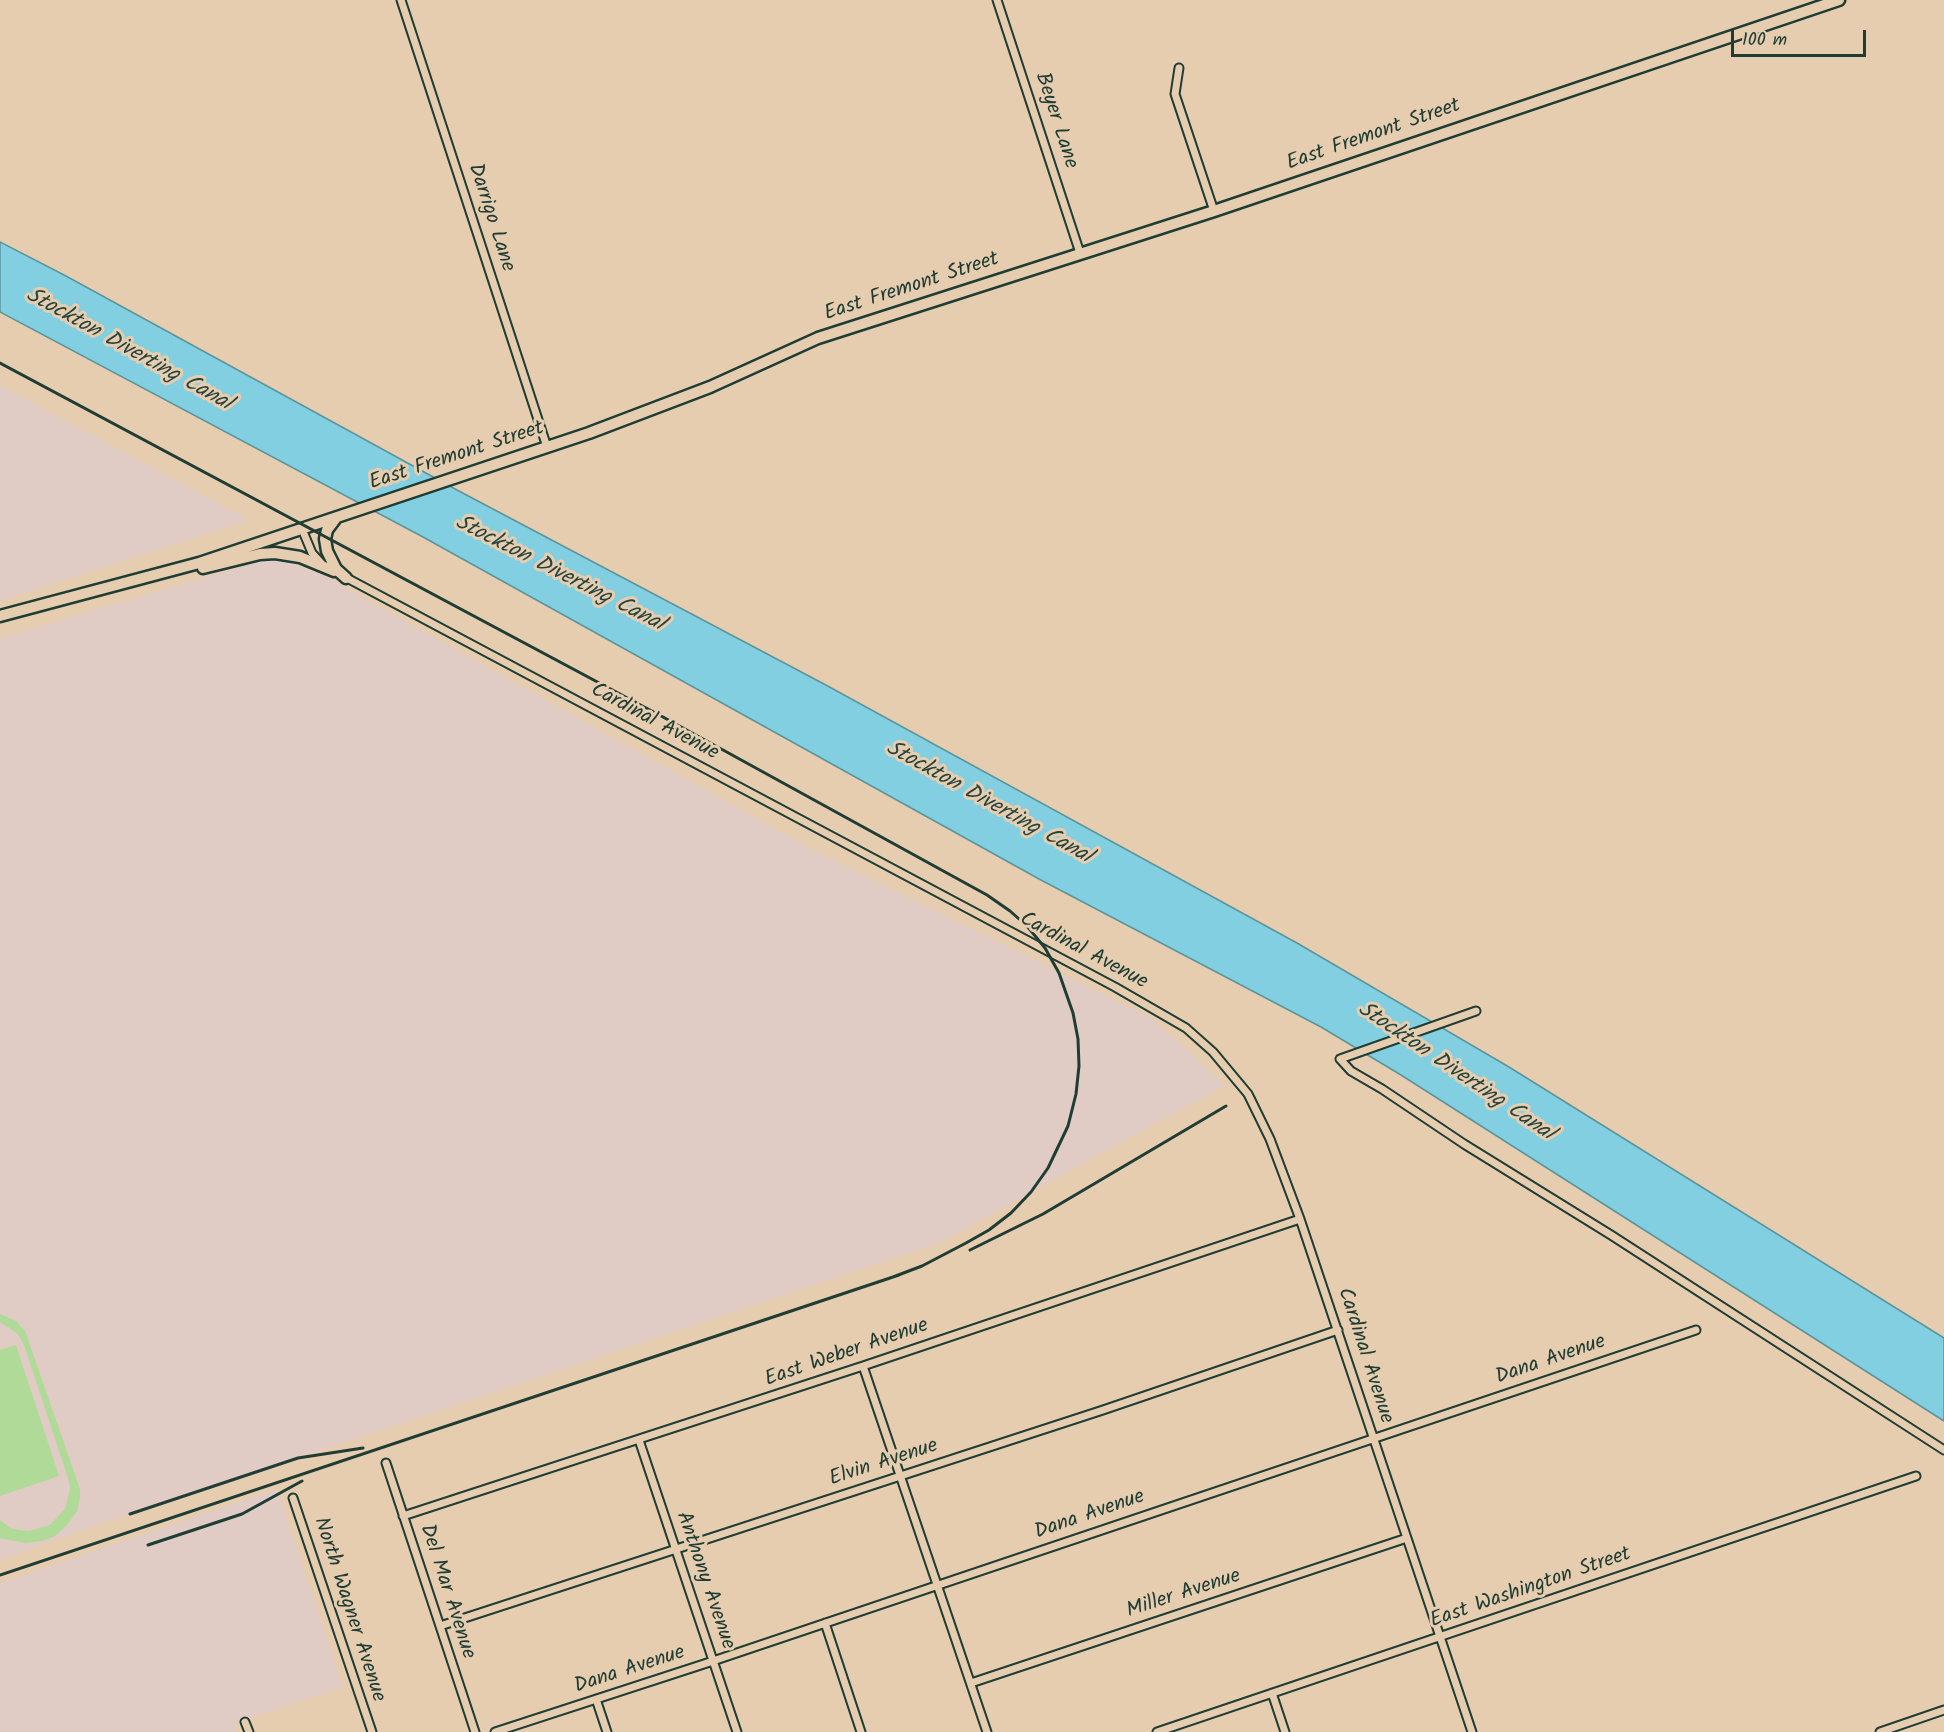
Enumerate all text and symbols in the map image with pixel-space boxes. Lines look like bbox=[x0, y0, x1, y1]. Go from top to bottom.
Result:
scale bar bbox=[1734, 18, 1869, 56]
text: 100 m bbox=[1742, 26, 1787, 55]
street label: Beyer Lane bbox=[1028, 70, 1082, 172]
street label: East Fremont Street bbox=[1284, 94, 1464, 178]
street label: Darrigo Lane bbox=[461, 161, 519, 275]
street label: East Fremont Street bbox=[821, 248, 1003, 328]
water label: Stockton Diverting Canal bbox=[21, 283, 235, 419]
street label: East Fremont Street bbox=[366, 417, 548, 497]
water label: Stockton Diverting Canal bbox=[450, 511, 668, 639]
street label: Cardinal Avenue bbox=[586, 679, 722, 767]
water label: Stockton Diverting Canal bbox=[881, 736, 1095, 872]
street label: Cardinal Avenue bbox=[1015, 908, 1151, 996]
water label: Stockton Diverting Canal bbox=[1352, 998, 1558, 1148]
street label: Cardinal Avenue bbox=[1330, 1285, 1398, 1427]
street label: East Weber Avenue bbox=[762, 1314, 932, 1394]
street label: Dana Avenue bbox=[1493, 1330, 1609, 1392]
street label: Elvin Avenue bbox=[827, 1435, 941, 1493]
street label: Dana Avenue bbox=[1032, 1485, 1148, 1547]
street label: Anthony Avenue bbox=[669, 1509, 739, 1653]
street label: North Wagner Avenue bbox=[306, 1515, 390, 1705]
street label: Del Mar Avenue bbox=[412, 1521, 480, 1663]
street label: East Washington Street bbox=[1427, 1543, 1635, 1635]
street label: Miller Avenue bbox=[1124, 1565, 1244, 1625]
street label: Dana Avenue bbox=[572, 1641, 688, 1701]

